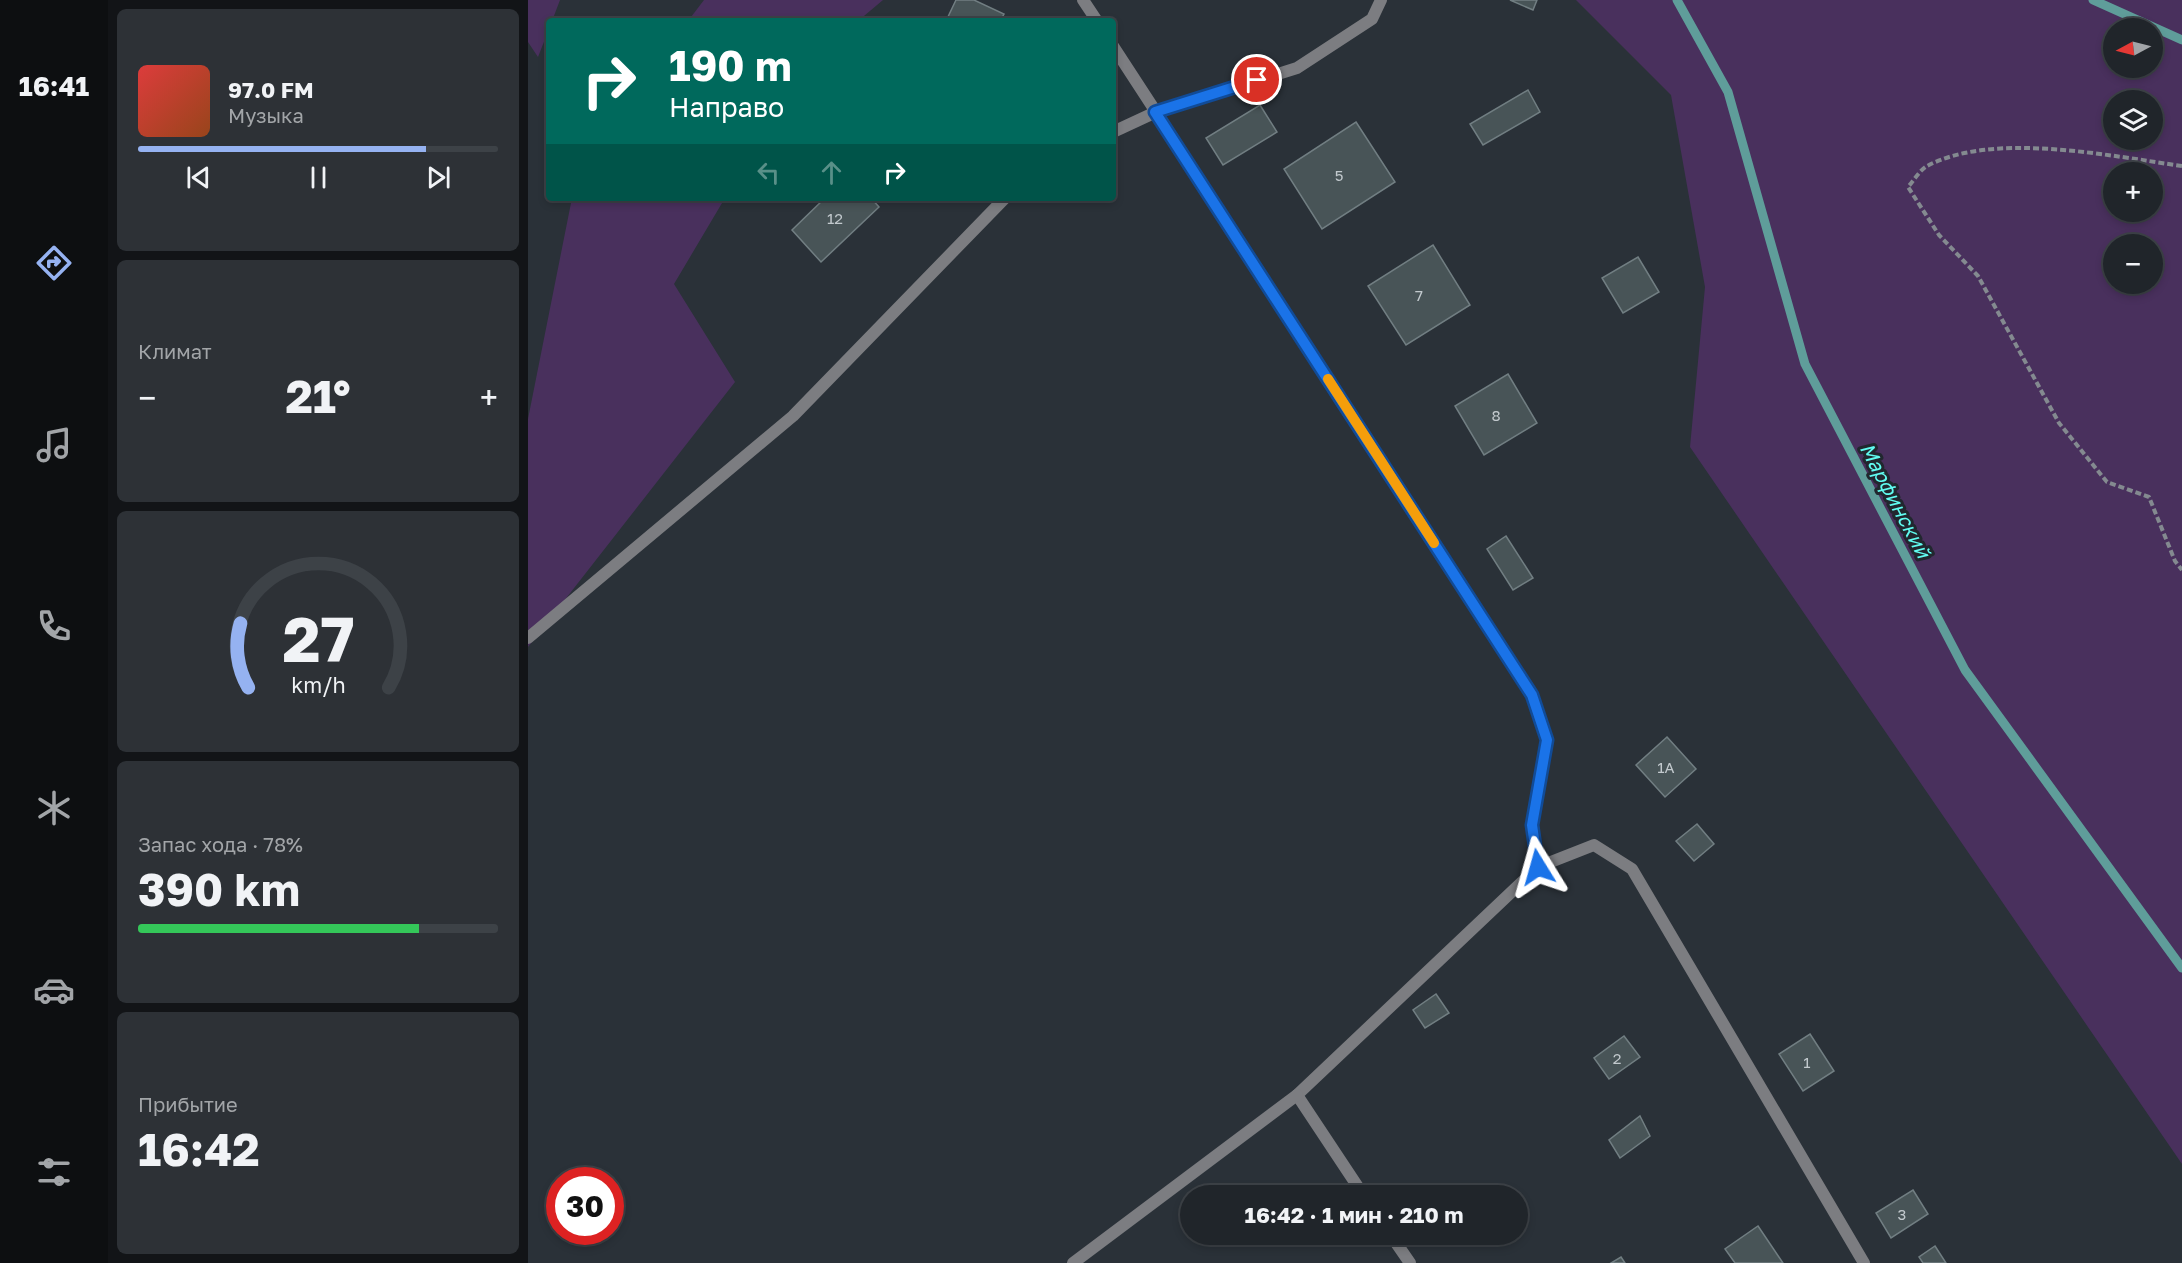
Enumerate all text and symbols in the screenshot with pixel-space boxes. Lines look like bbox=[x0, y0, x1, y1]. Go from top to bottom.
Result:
north arrow bbox=[2103, 18, 2163, 78]
map controls bbox=[2103, 18, 2163, 294]
text: 190 m bbox=[669, 40, 792, 90]
icon: right bbox=[570, 42, 648, 120]
pin bbox=[1231, 54, 1282, 105]
icon: arrive bbox=[1240, 63, 1273, 96]
text: 16:41 bbox=[19, 70, 89, 102]
text: 97.0 FM bbox=[228, 76, 313, 103]
button: layers bbox=[2103, 90, 2163, 150]
text: Направо bbox=[669, 91, 784, 123]
text: Музыка bbox=[228, 103, 304, 127]
icon: left bbox=[752, 156, 785, 189]
icon: ahead bbox=[815, 156, 848, 189]
icon: right bbox=[878, 156, 911, 189]
icon: previous bbox=[182, 161, 215, 194]
icon: pause bbox=[302, 161, 335, 194]
icon: next bbox=[422, 161, 455, 194]
button: + bbox=[2103, 162, 2163, 222]
house number: 5 bbox=[1335, 166, 1343, 184]
house number: 12 bbox=[827, 209, 843, 227]
button: − bbox=[2103, 234, 2163, 294]
icon: directions bbox=[33, 242, 75, 284]
house number: 7 bbox=[1415, 286, 1423, 304]
text: Климат bbox=[138, 339, 212, 363]
text: 21° bbox=[285, 369, 351, 423]
text: − bbox=[138, 378, 156, 417]
text: + bbox=[480, 378, 498, 417]
house number: 8 bbox=[1491, 406, 1501, 424]
icon: music bbox=[33, 424, 75, 466]
water label: Марфинский bbox=[1856, 438, 1937, 563]
text: 27 bbox=[282, 602, 354, 677]
icon: phone bbox=[33, 605, 75, 647]
text: km/h bbox=[291, 673, 345, 699]
house number: 1А bbox=[1657, 758, 1675, 776]
icon: climate bbox=[33, 787, 75, 829]
text: Запас хода · 78% bbox=[138, 832, 303, 856]
position arrow bbox=[1506, 835, 1570, 899]
text: 390 km bbox=[138, 862, 300, 916]
icon: car bbox=[33, 969, 75, 1011]
house number: 2 bbox=[1613, 1049, 1621, 1067]
house number: 1 bbox=[1803, 1053, 1811, 1071]
text: Прибытие bbox=[138, 1092, 238, 1116]
text: 16:42 bbox=[138, 1122, 260, 1176]
icon: filters bbox=[33, 1151, 75, 1193]
speed limit sign: 30 bbox=[546, 1167, 624, 1245]
text: 16:42 · 1 мин · 210 m bbox=[1245, 1201, 1463, 1228]
house number: 3 bbox=[1898, 1205, 1906, 1223]

